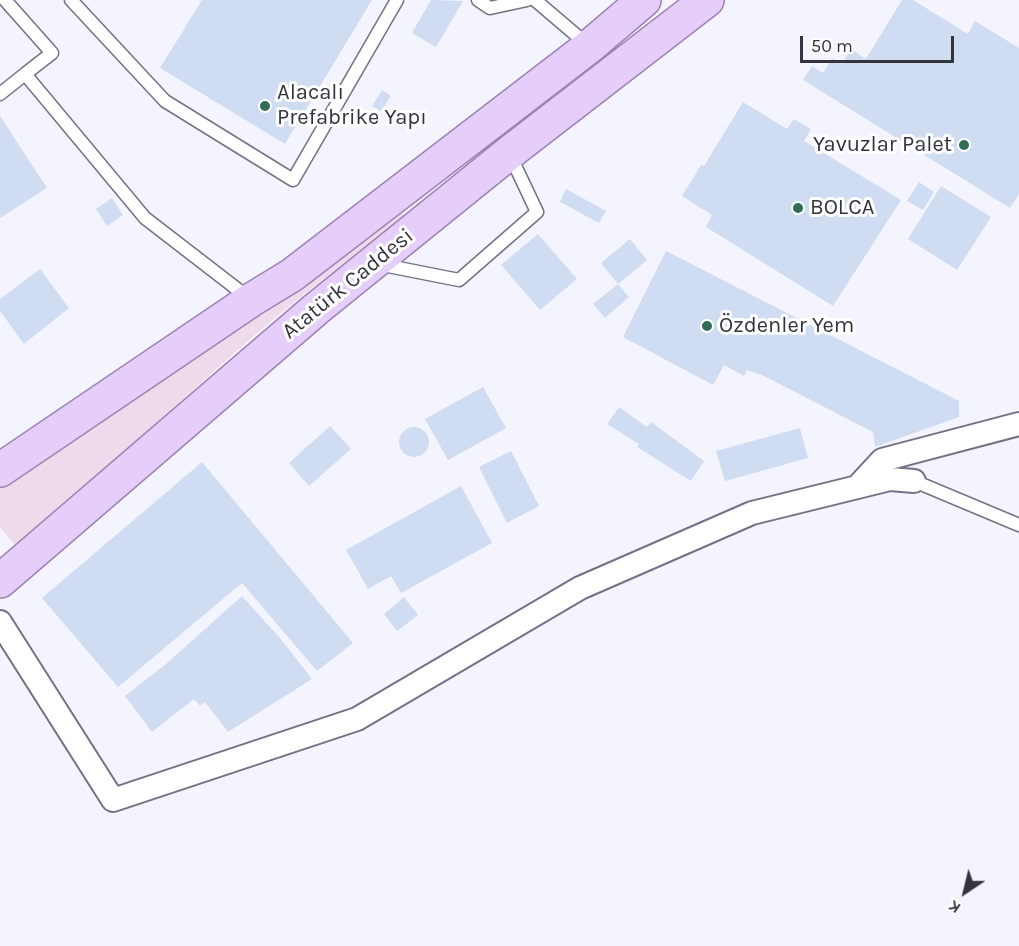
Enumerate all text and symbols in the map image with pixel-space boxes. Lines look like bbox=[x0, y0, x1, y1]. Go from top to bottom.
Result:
scale bar bbox=[803, 24, 958, 62]
text: 50 m bbox=[811, 35, 853, 57]
place label: Alacalı Prefabrike Yapı bbox=[277, 80, 427, 132]
marker: Alacalı Prefabrike Yapı bbox=[258, 99, 272, 113]
place label: Yavuzlar Palet bbox=[813, 132, 952, 158]
marker: Yavuzlar Palet bbox=[957, 138, 971, 152]
place label: BOLCA bbox=[810, 195, 874, 221]
marker: BOLCA bbox=[791, 201, 805, 215]
street label: Atatürk Caddesi bbox=[277, 223, 419, 345]
place label: Özdenler Yem bbox=[719, 313, 854, 339]
marker: Özdenler Yem bbox=[700, 319, 714, 333]
north arrow bbox=[935, 862, 995, 922]
text: K bbox=[945, 896, 964, 918]

